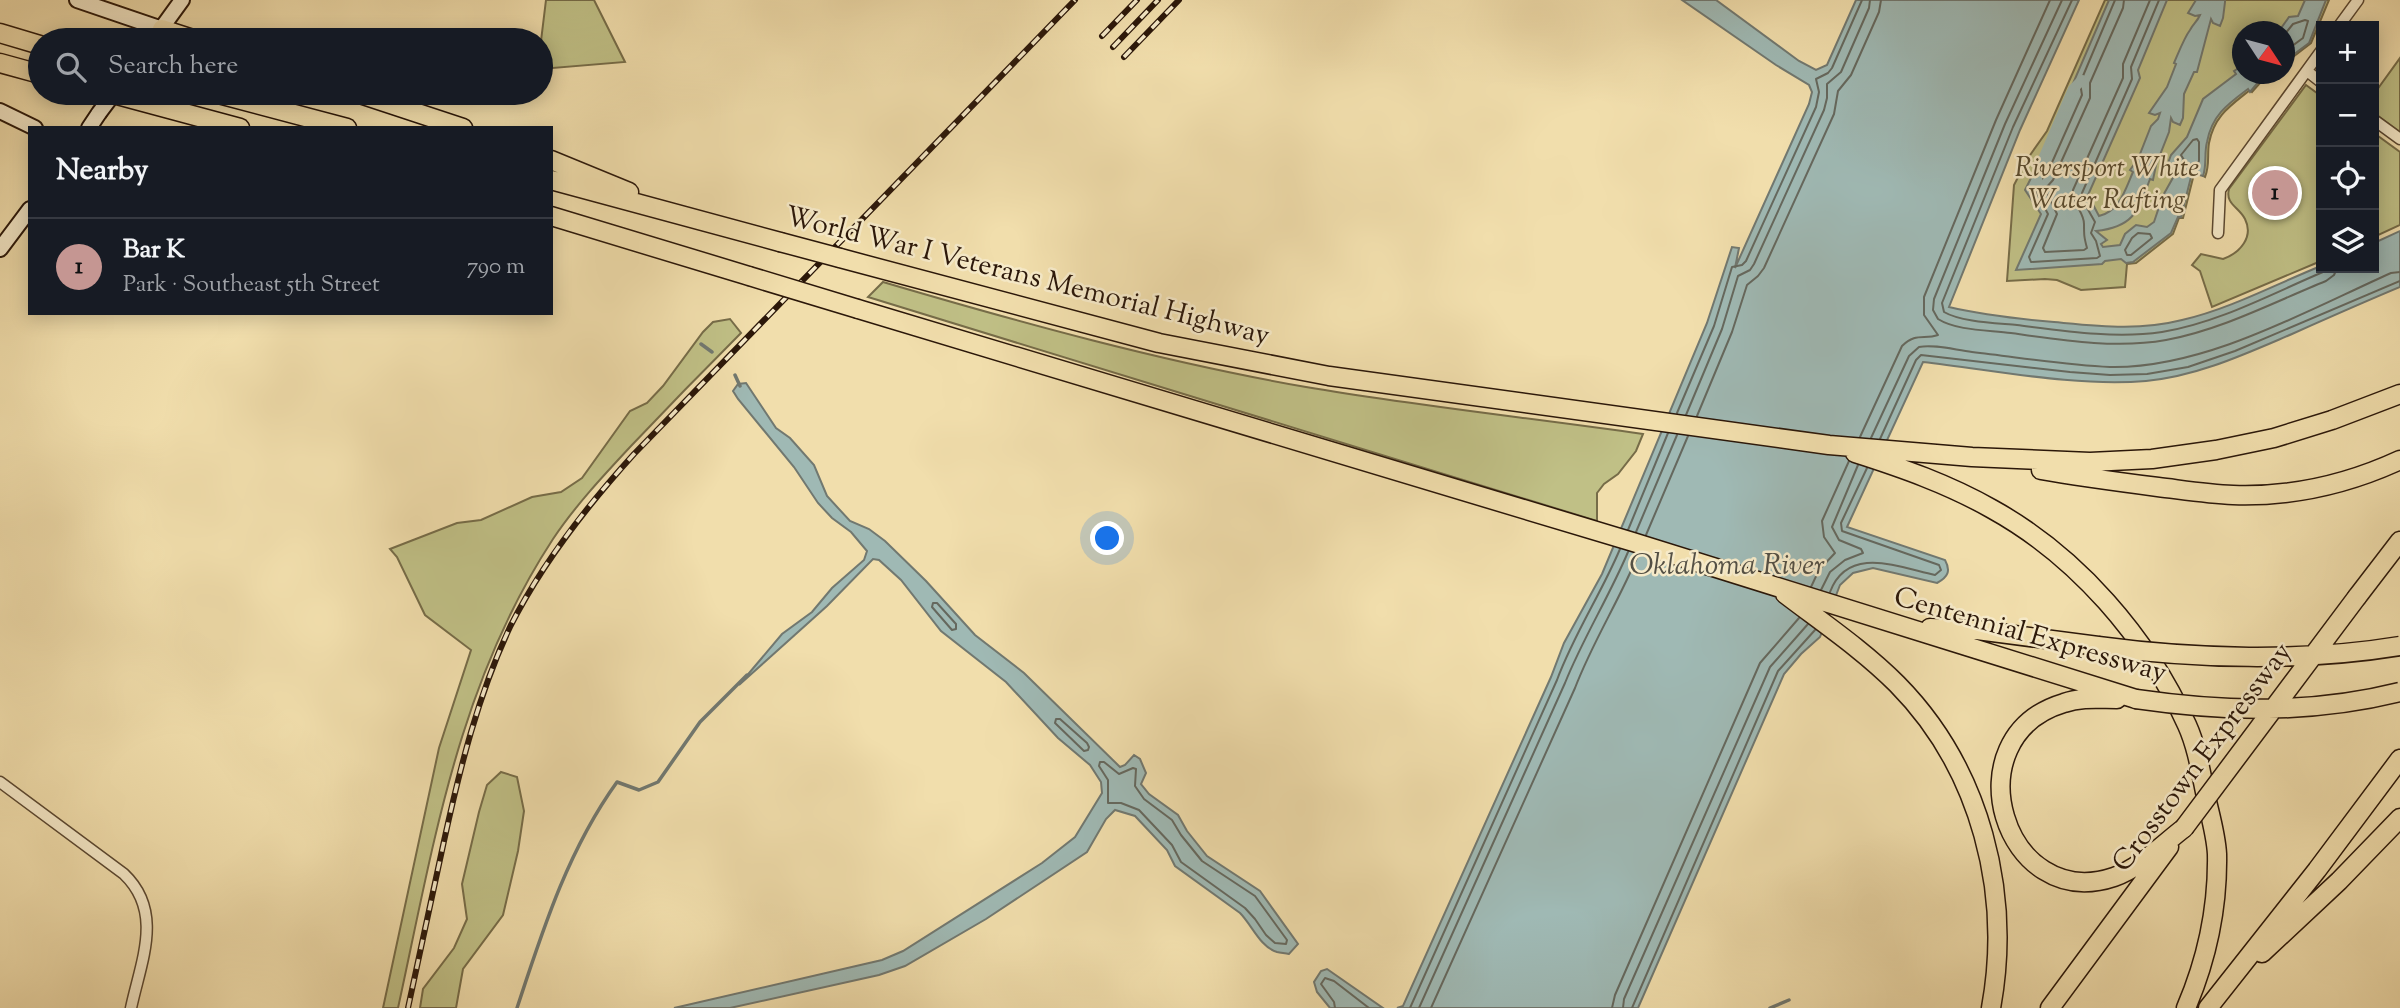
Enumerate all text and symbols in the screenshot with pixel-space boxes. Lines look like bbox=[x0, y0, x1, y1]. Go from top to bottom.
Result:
north arrow bbox=[2232, 21, 2295, 84]
map controls bbox=[2316, 21, 2379, 273]
button: + bbox=[2316, 21, 2379, 84]
search box bbox=[28, 28, 553, 105]
icon: search bbox=[52, 48, 90, 86]
text: Search here bbox=[108, 48, 238, 85]
button: − bbox=[2316, 84, 2379, 147]
button: locate bbox=[2316, 147, 2379, 210]
park label: Riversport White Water Rafting bbox=[2015, 149, 2199, 221]
text: Nearby bbox=[56, 150, 148, 193]
pin: 1 bbox=[2252, 167, 2298, 219]
street label: World War I Veterans Memorial Highway bbox=[780, 197, 1274, 357]
button: layers bbox=[2316, 210, 2379, 273]
text: Bar K bbox=[123, 232, 185, 269]
text: 1 bbox=[75, 251, 83, 284]
text: 790 m bbox=[467, 251, 525, 284]
text: Park · Southeast 5th Street bbox=[123, 269, 380, 302]
your location bbox=[1090, 521, 1124, 555]
water label: Oklahoma River bbox=[1629, 545, 1825, 588]
street label: Centennial Expressway bbox=[1889, 578, 2171, 694]
street label: Crosstown Expressway bbox=[2103, 635, 2303, 881]

